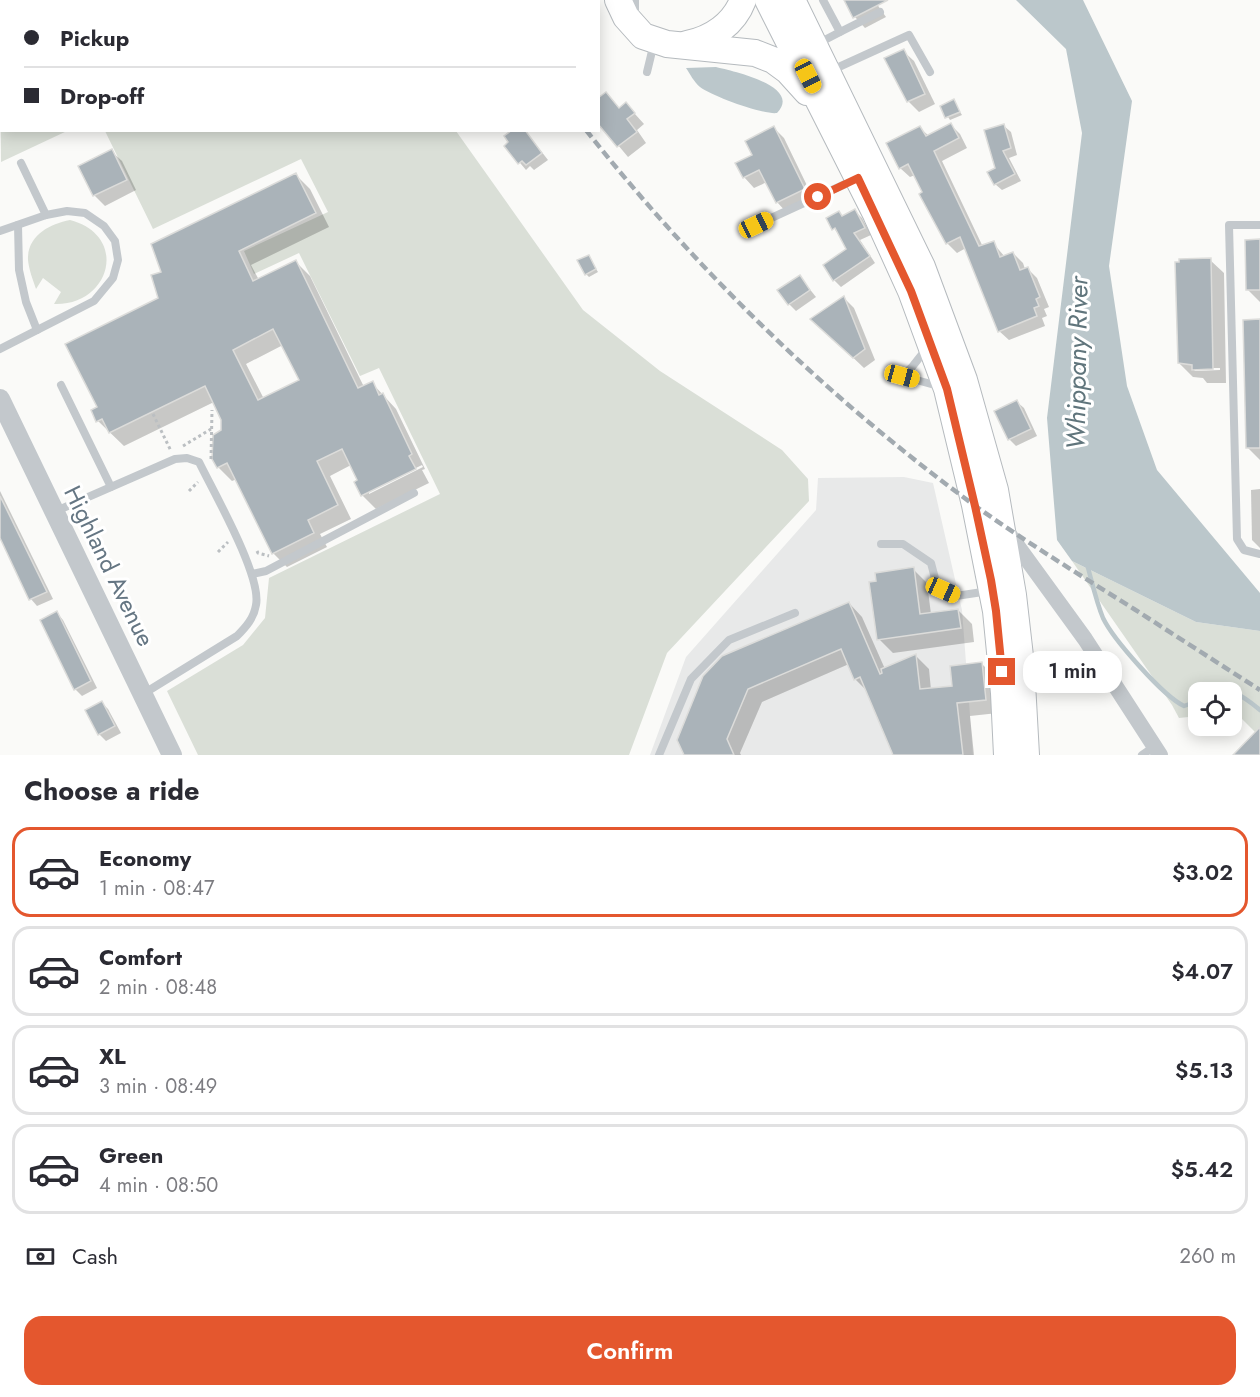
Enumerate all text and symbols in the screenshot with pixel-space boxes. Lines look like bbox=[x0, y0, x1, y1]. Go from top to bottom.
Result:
text: Pickup bbox=[60, 22, 129, 54]
car bbox=[792, 56, 824, 96]
text: Drop-off bbox=[60, 80, 144, 112]
route start bbox=[804, 183, 831, 210]
car bbox=[736, 209, 776, 241]
water label: Whippany River bbox=[1056, 275, 1098, 450]
car bbox=[882, 363, 922, 389]
street label: Highland Avenue bbox=[55, 479, 164, 652]
car bbox=[923, 574, 963, 606]
callout: 1 min bbox=[1023, 651, 1122, 693]
text: 1 min bbox=[1048, 657, 1097, 686]
route end bbox=[988, 658, 1015, 685]
map controls bbox=[1188, 682, 1242, 736]
button: locate bbox=[1188, 682, 1242, 736]
text: Choose a ride bbox=[24, 771, 199, 810]
text: Economy bbox=[99, 842, 191, 874]
icon: car bbox=[27, 845, 81, 899]
text: $3.02 bbox=[1172, 856, 1233, 888]
text: 1 min · 08:47 bbox=[99, 874, 214, 903]
text: Comfort bbox=[99, 941, 182, 973]
icon: car bbox=[27, 944, 81, 998]
text: $4.07 bbox=[1171, 955, 1233, 987]
text: 2 min · 08:48 bbox=[99, 973, 217, 1002]
text: XL bbox=[99, 1040, 126, 1072]
icon: car bbox=[27, 1043, 81, 1097]
text: $5.13 bbox=[1175, 1054, 1233, 1086]
text: 3 min · 08:49 bbox=[99, 1072, 217, 1101]
text: Green bbox=[99, 1139, 163, 1171]
icon: car bbox=[27, 1142, 81, 1196]
text: $5.42 bbox=[1171, 1153, 1233, 1185]
text: 4 min · 08:50 bbox=[99, 1171, 218, 1200]
icon: cash bbox=[24, 1240, 57, 1273]
text: Cash bbox=[72, 1240, 118, 1272]
text: 260 m bbox=[1180, 1242, 1236, 1271]
button: Confirm bbox=[24, 1316, 1236, 1385]

